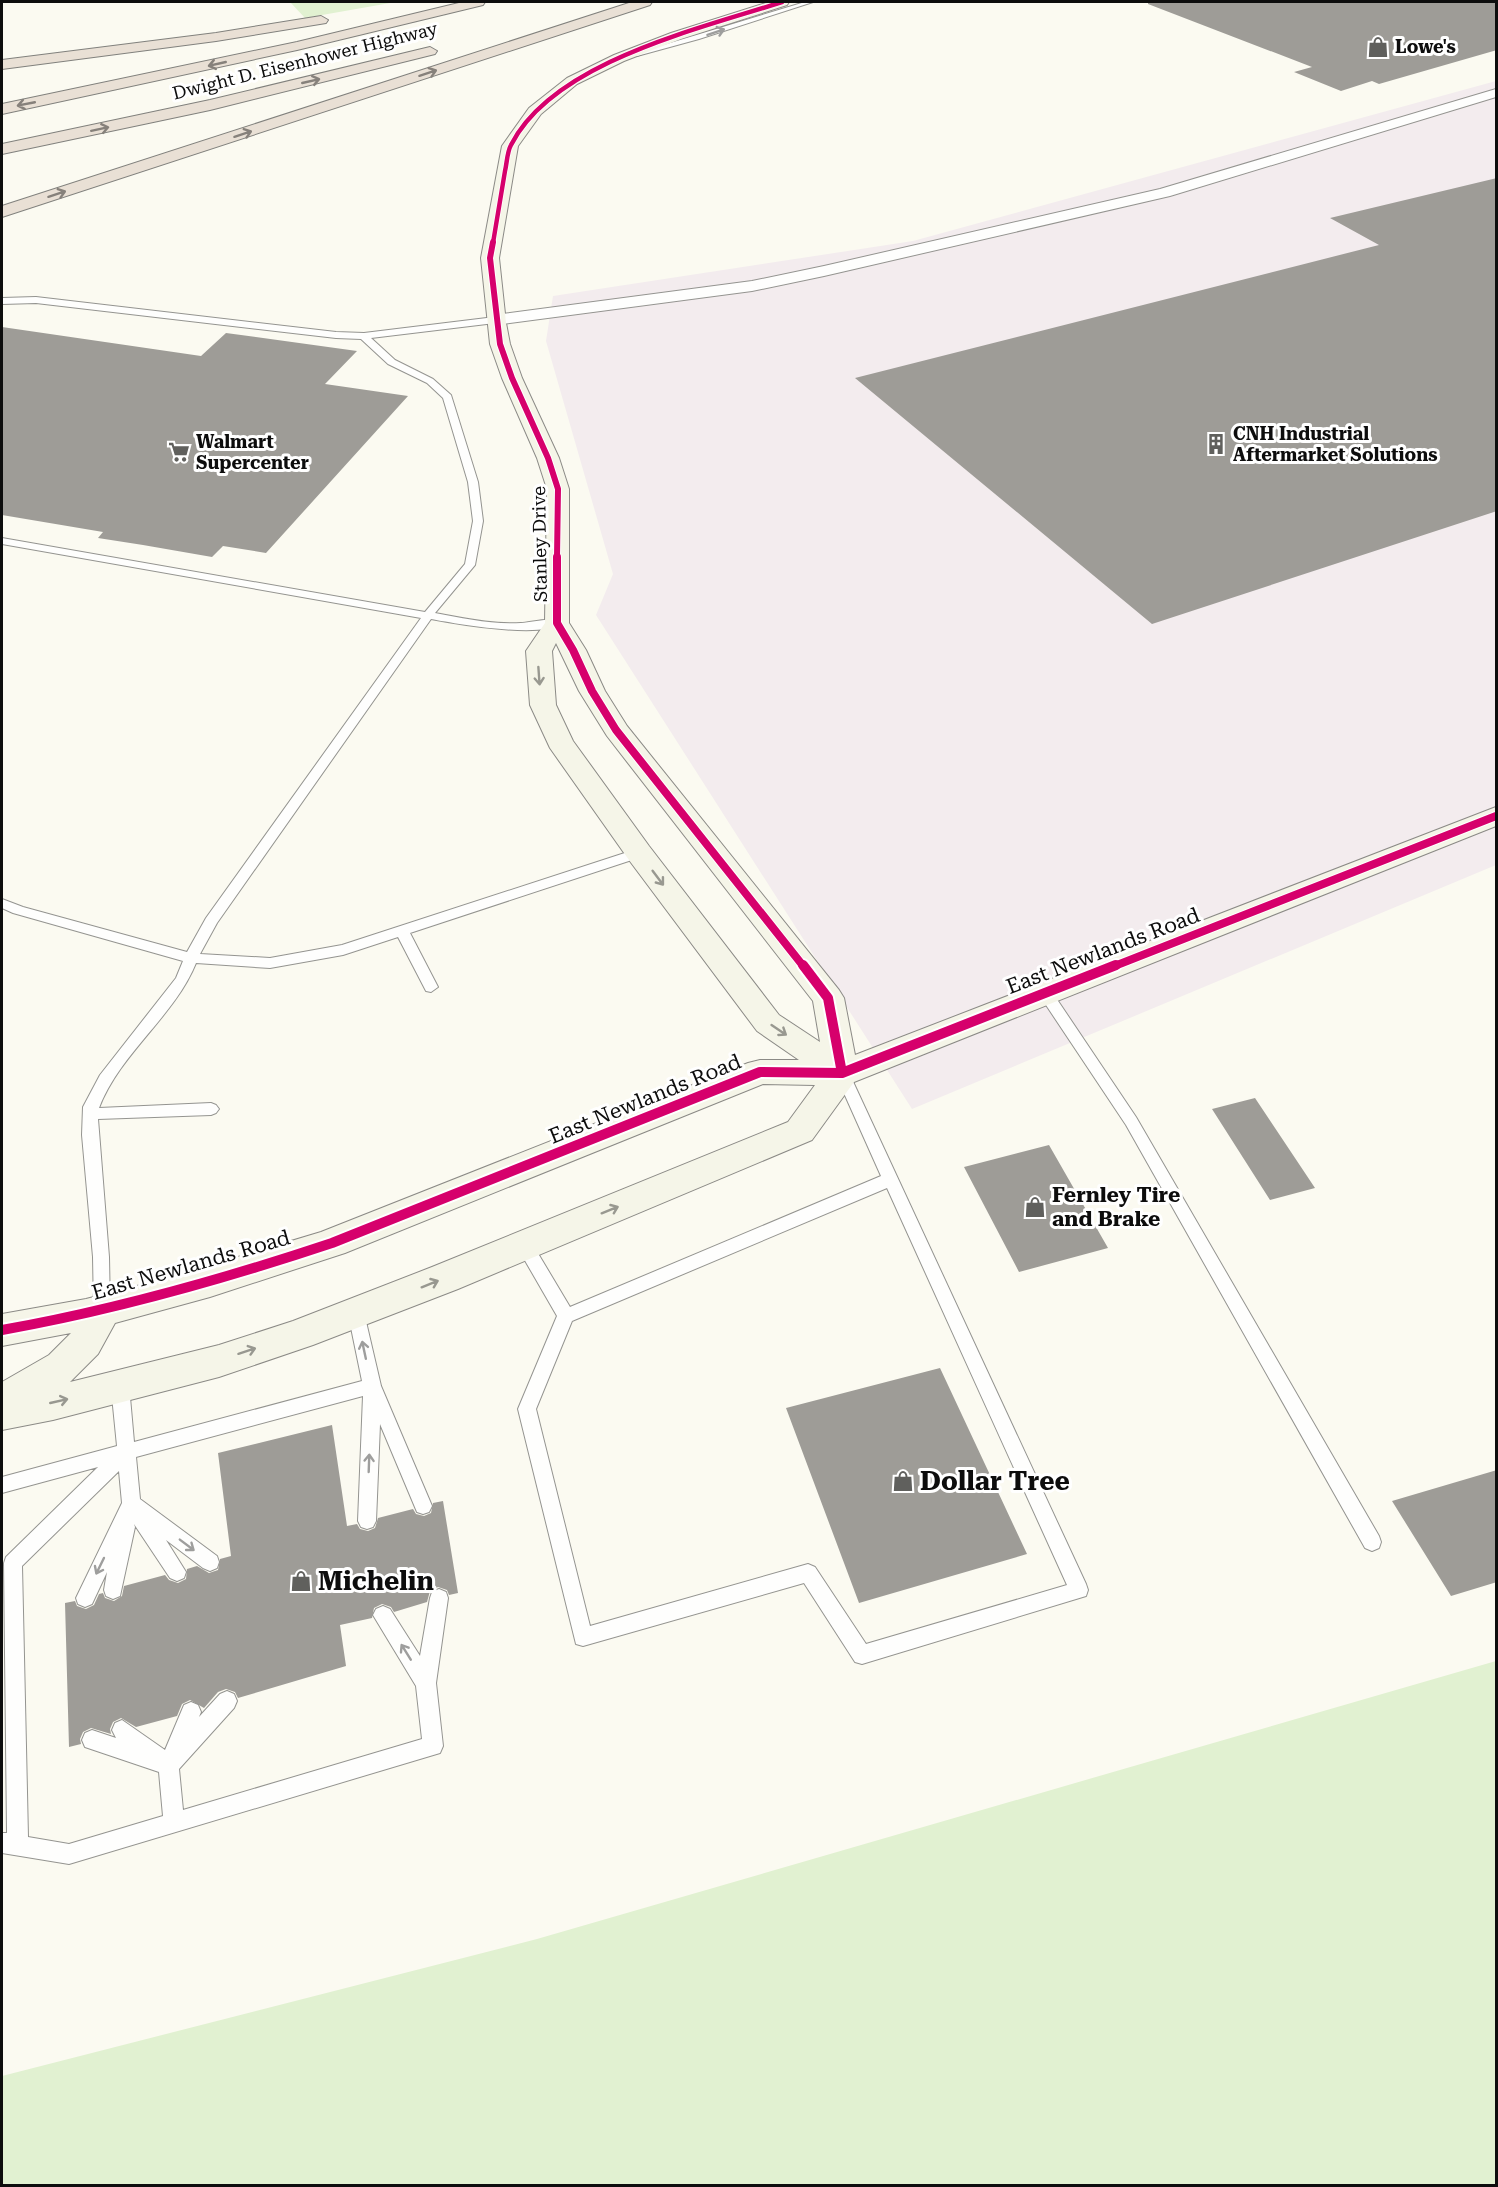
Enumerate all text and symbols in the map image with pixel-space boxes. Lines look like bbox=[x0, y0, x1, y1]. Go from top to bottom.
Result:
street label: Dwight D. Eisenhower Highway bbox=[170, 17, 440, 104]
one-way arrow bbox=[706, 25, 725, 36]
shop icon: Lowe's bbox=[1366, 35, 1390, 59]
place label: Lowe's bbox=[1395, 36, 1456, 57]
one-way arrow bbox=[208, 59, 227, 71]
one-way arrow bbox=[418, 67, 437, 78]
one-way arrow bbox=[301, 74, 320, 86]
one-way arrow bbox=[17, 99, 36, 110]
one-way arrow bbox=[90, 123, 109, 134]
one-way arrow bbox=[233, 127, 252, 138]
one-way arrow bbox=[47, 188, 66, 199]
place label: CNH Industrial Aftermarket Solutions bbox=[1233, 423, 1438, 465]
place label: Walmart Supercenter bbox=[196, 431, 309, 473]
building icon: CNH Industrial Aftermarket Solutions bbox=[1204, 432, 1228, 456]
supermarket icon: Walmart Supercenter bbox=[167, 440, 191, 464]
street label: Stanley Drive bbox=[528, 486, 551, 602]
one-way arrow bbox=[534, 666, 545, 686]
one-way arrow bbox=[651, 869, 664, 885]
street label: East Newlands Road bbox=[1003, 903, 1204, 999]
one-way arrow bbox=[770, 1024, 786, 1036]
street label: East Newlands Road bbox=[545, 1049, 745, 1149]
place label: Fernley Tire and Brake bbox=[1052, 1183, 1180, 1231]
shop icon: Fernley Tire and Brake bbox=[1023, 1195, 1047, 1219]
one-way arrow bbox=[601, 1204, 619, 1215]
street label: East Newlands Road bbox=[89, 1225, 293, 1305]
one-way arrow bbox=[420, 1278, 439, 1289]
one-way arrow bbox=[358, 1340, 370, 1359]
one-way arrow bbox=[237, 1345, 256, 1356]
one-way arrow bbox=[49, 1395, 68, 1407]
one-way arrow bbox=[364, 1453, 375, 1473]
place label: Dollar Tree bbox=[920, 1466, 1070, 1496]
shop icon: Dollar Tree bbox=[891, 1469, 915, 1493]
one-way arrow bbox=[179, 1538, 195, 1551]
one-way arrow bbox=[94, 1557, 105, 1575]
place label: Michelin bbox=[318, 1566, 434, 1596]
shop icon: Michelin bbox=[289, 1569, 313, 1593]
one-way arrow bbox=[400, 1644, 412, 1661]

